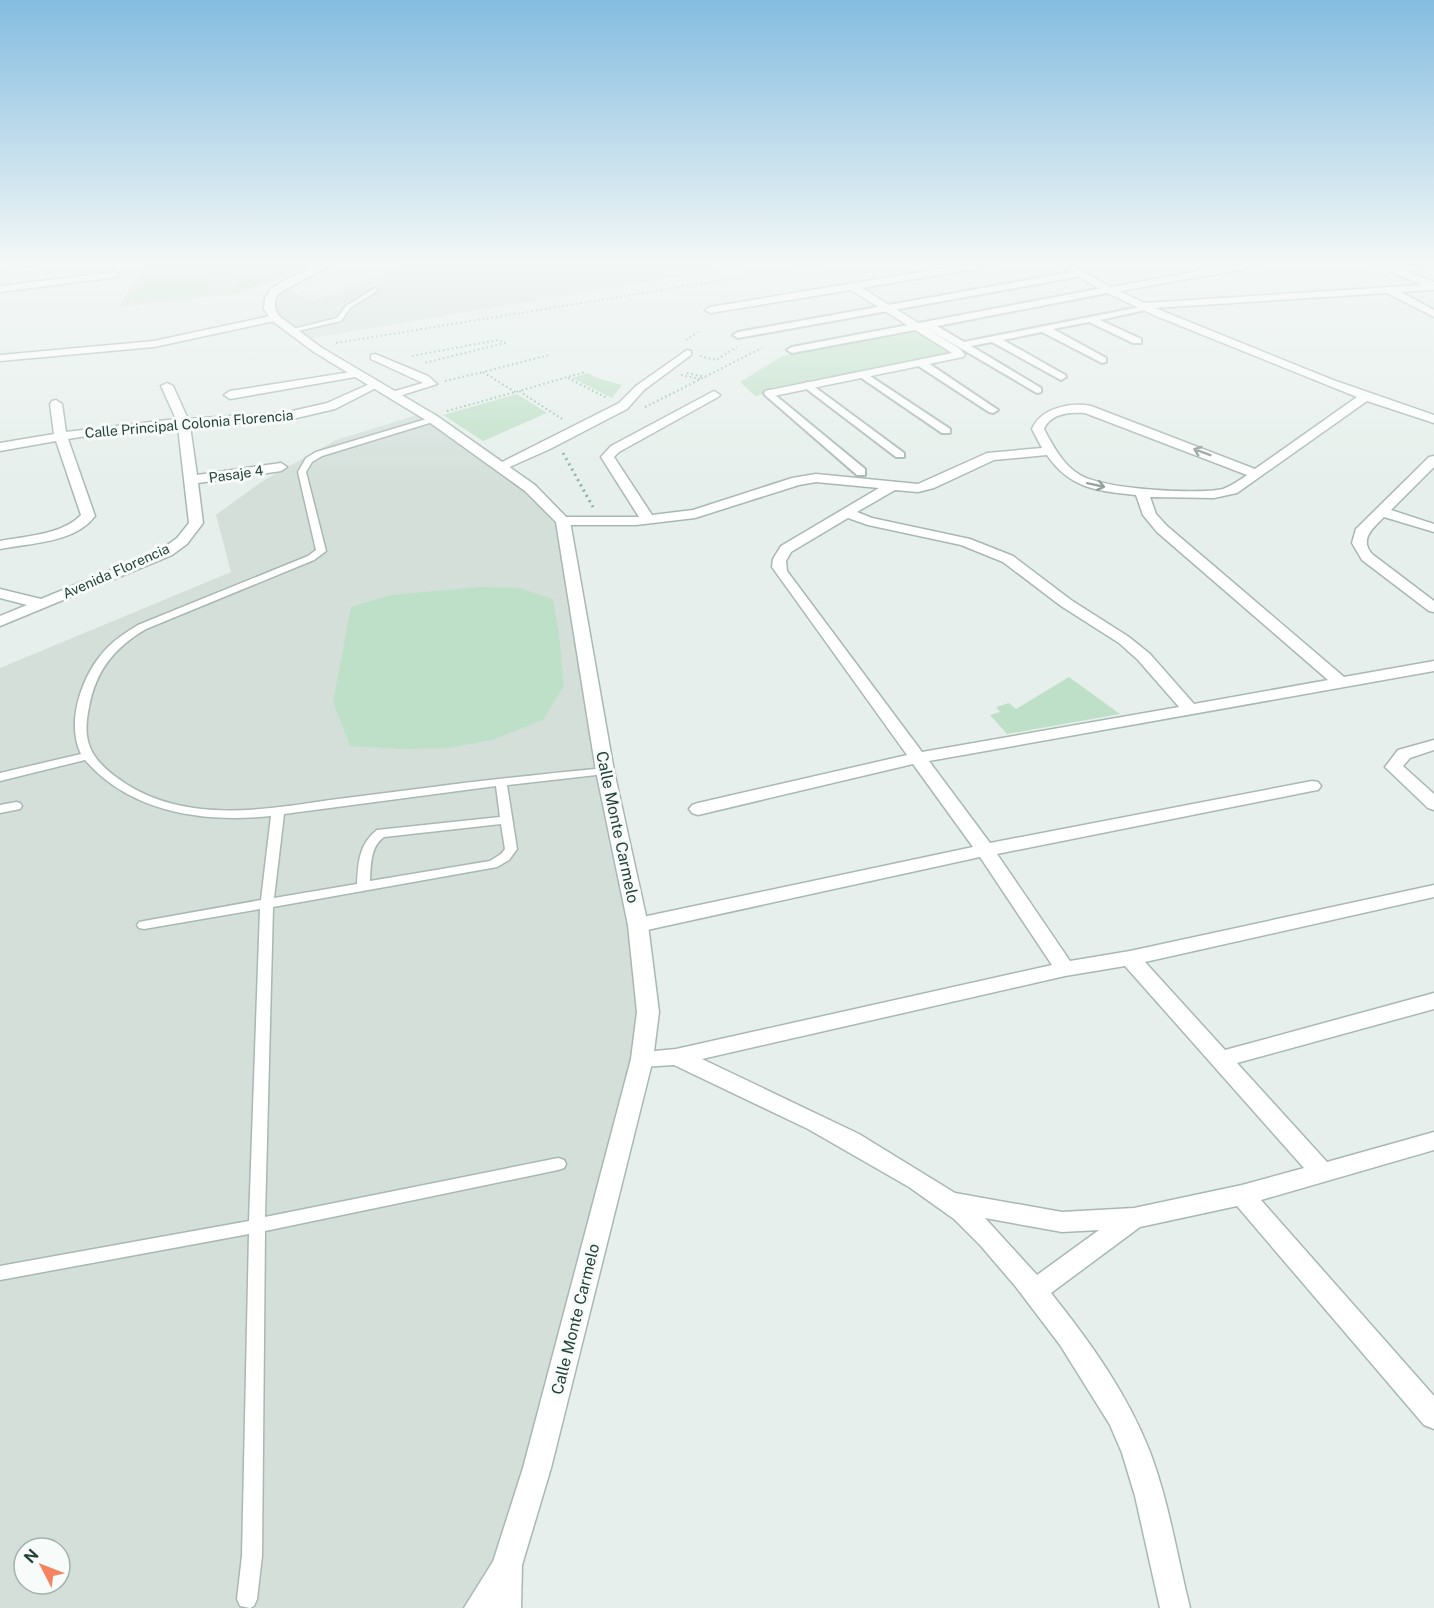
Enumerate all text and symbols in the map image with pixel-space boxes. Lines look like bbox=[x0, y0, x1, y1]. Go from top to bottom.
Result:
street label: Calle Principal Colonia Florencia bbox=[84, 407, 294, 441]
one-way arrow bbox=[1193, 446, 1211, 457]
street label: Pasaje 4 bbox=[208, 462, 265, 486]
one-way arrow bbox=[1086, 480, 1105, 492]
street label: Avenida Florencia bbox=[60, 540, 172, 602]
street label: Calle Monte Carmelo bbox=[592, 749, 643, 905]
street label: Calle Monte Carmelo bbox=[548, 1242, 603, 1397]
north arrow bbox=[12, 1536, 72, 1596]
text: N bbox=[20, 1545, 42, 1567]

